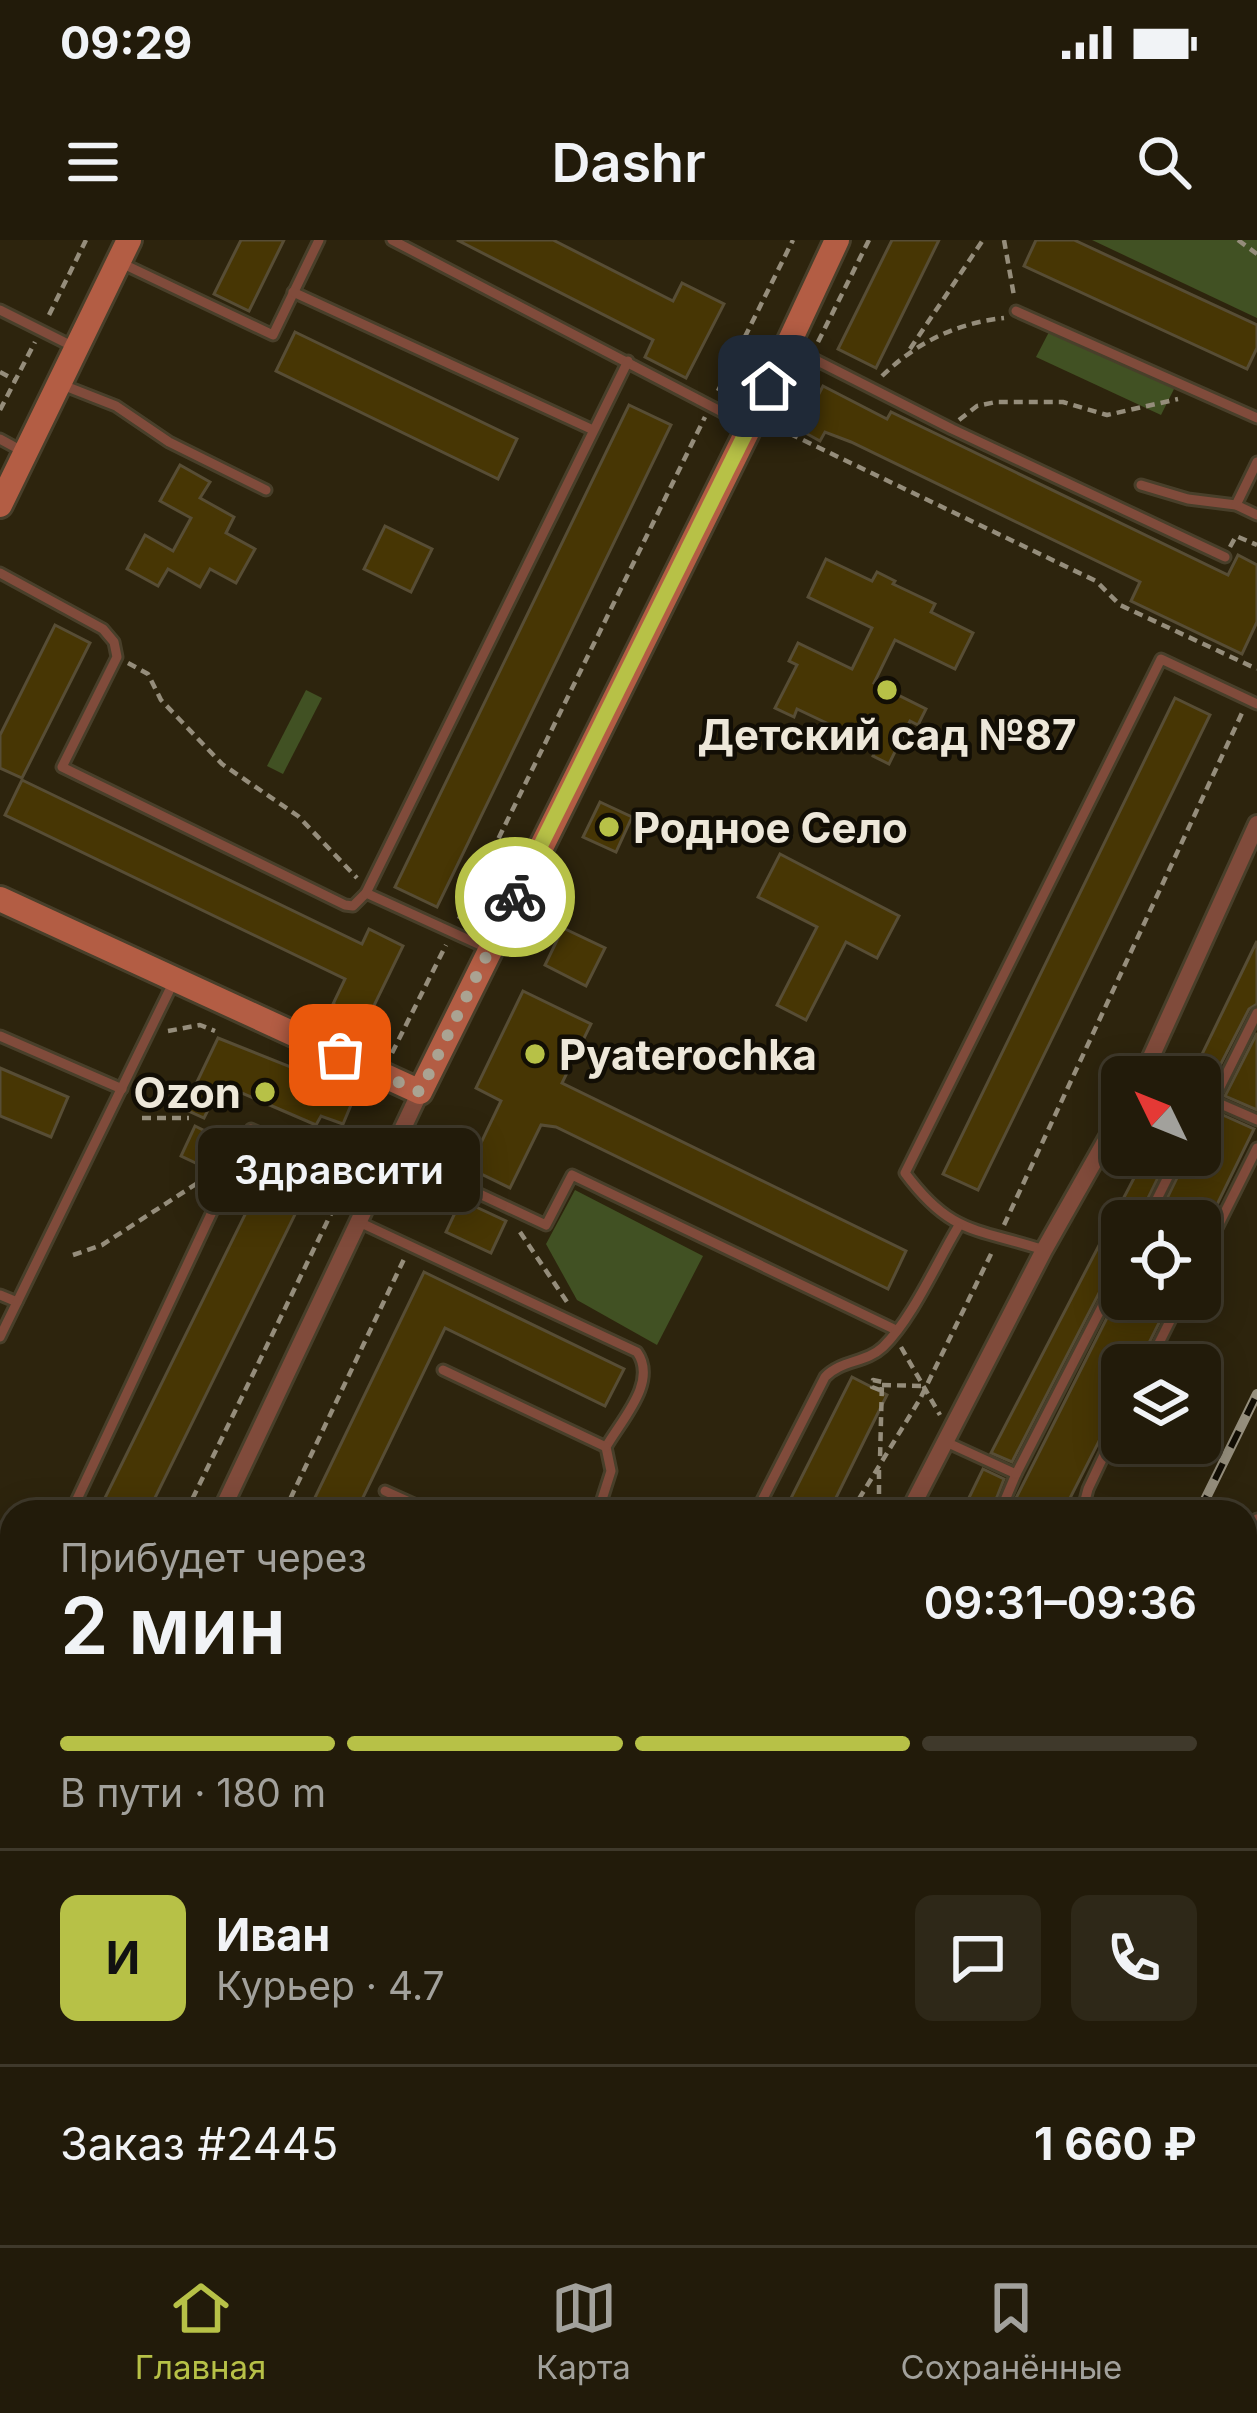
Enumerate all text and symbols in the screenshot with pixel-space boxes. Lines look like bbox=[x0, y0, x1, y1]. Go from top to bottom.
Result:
text: 09:29 bbox=[60, 15, 192, 70]
icon: menu bbox=[60, 129, 126, 195]
icon: search bbox=[1131, 129, 1197, 195]
text: Dashr bbox=[551, 130, 706, 195]
pin bbox=[718, 335, 820, 437]
icon: home bbox=[736, 353, 802, 419]
marker: Детский сад №87 bbox=[874, 677, 900, 703]
place label: Детский сад №87 bbox=[698, 709, 1076, 760]
place label: Родное Село bbox=[633, 802, 908, 853]
marker: Родное Село bbox=[596, 814, 622, 840]
courier bbox=[455, 837, 575, 957]
icon: bike bbox=[482, 864, 548, 930]
pin bbox=[289, 1004, 391, 1106]
icon: bag bbox=[307, 1022, 373, 1088]
place label: Pyaterochka bbox=[559, 1029, 817, 1080]
marker: Pyaterochka bbox=[522, 1041, 548, 1067]
north arrow bbox=[1101, 1056, 1221, 1176]
map controls bbox=[1101, 1056, 1221, 1464]
place label: Ozon bbox=[134, 1067, 241, 1118]
marker: Ozon bbox=[252, 1079, 278, 1105]
callout: Здравсити bbox=[199, 1127, 481, 1211]
text: Здравсити bbox=[234, 1146, 444, 1193]
button: locate bbox=[1101, 1200, 1221, 1320]
button: layers bbox=[1101, 1344, 1221, 1464]
text: Прибудет через bbox=[60, 1534, 367, 1581]
text: 09:31–09:36 bbox=[924, 1575, 1197, 1630]
text: 2 мин bbox=[60, 1578, 286, 1673]
text: В пути · 180 m bbox=[60, 1769, 326, 1816]
button: chat bbox=[915, 1895, 1041, 2021]
button: phone bbox=[1071, 1895, 1197, 2021]
text: Иван bbox=[216, 1907, 330, 1962]
text: И bbox=[106, 1930, 140, 1985]
text: Курьер · 4.7 bbox=[216, 1962, 445, 2009]
text: Заказ #2445 bbox=[60, 2116, 338, 2171]
text: 1 660 ₽ bbox=[1034, 2116, 1197, 2171]
tab: Главная bbox=[135, 2275, 266, 2387]
tab: Карта bbox=[536, 2275, 631, 2387]
tab: Сохранённые bbox=[901, 2275, 1122, 2387]

